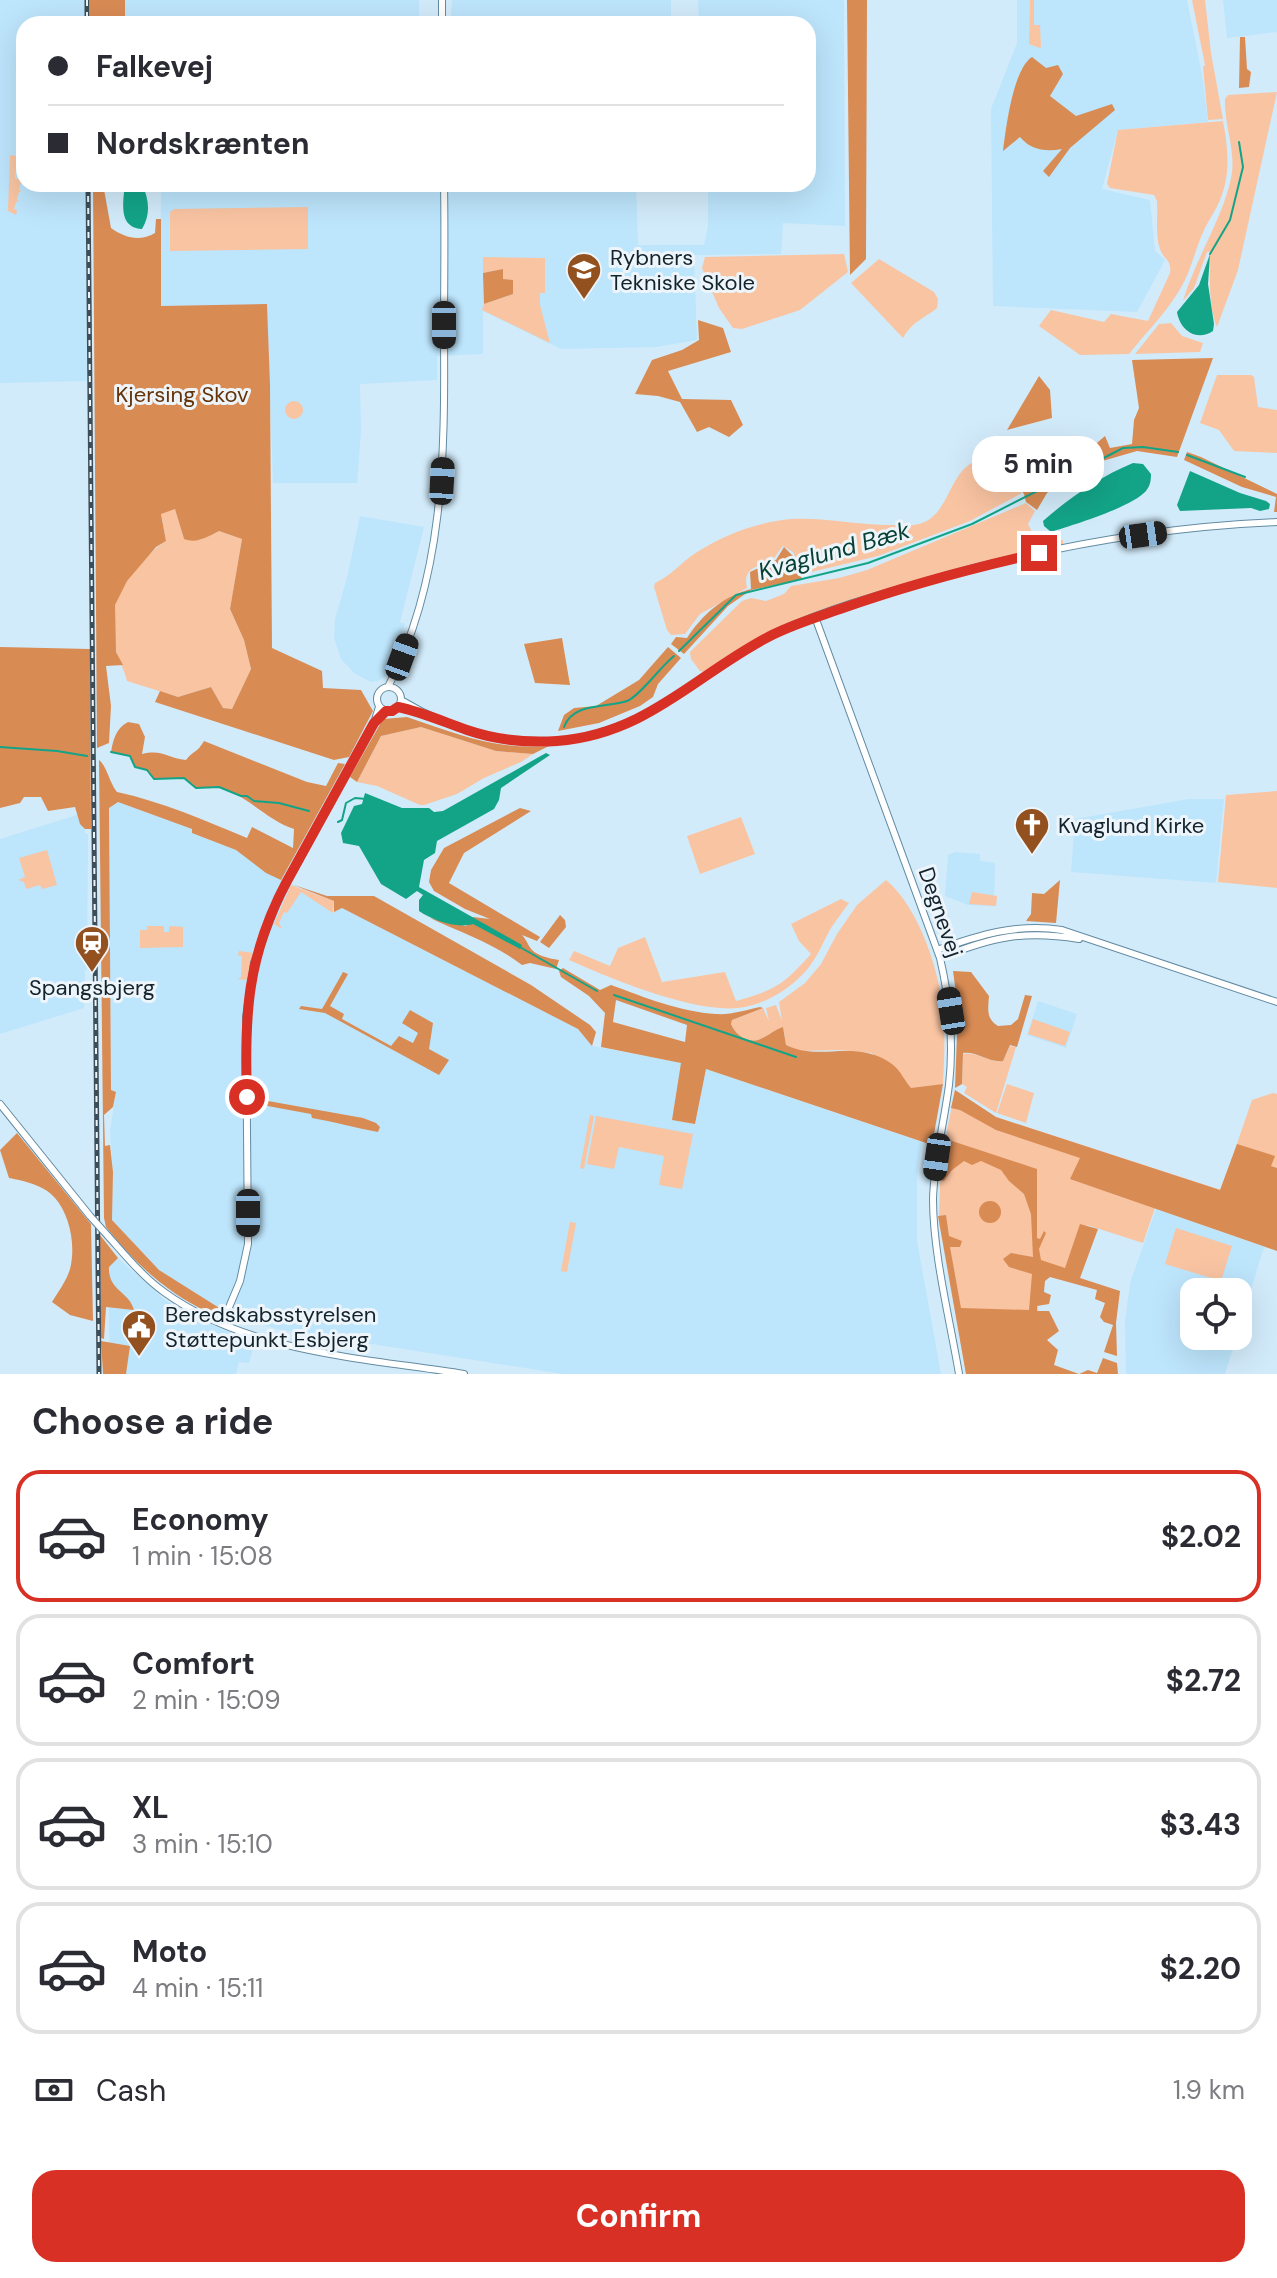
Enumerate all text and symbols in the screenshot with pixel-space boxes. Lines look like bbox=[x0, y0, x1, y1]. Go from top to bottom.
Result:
text: Falkevej bbox=[96, 47, 213, 86]
text: Nordskrænten bbox=[96, 124, 309, 163]
place label: Rybners Tekniske Skole bbox=[610, 243, 755, 297]
school or university icon: Rybners Tekniske Skole bbox=[565, 251, 603, 301]
car bbox=[432, 301, 456, 349]
park label: Kjersing Skov bbox=[115, 380, 249, 409]
callout: 5 min bbox=[973, 437, 1105, 493]
text: 5 min bbox=[1003, 447, 1073, 481]
car bbox=[429, 456, 455, 506]
water label: Kvaglund Bæk bbox=[754, 514, 914, 587]
car bbox=[1118, 520, 1168, 550]
route end bbox=[1021, 535, 1057, 571]
car bbox=[383, 630, 421, 684]
church icon: Kvaglund Kirke bbox=[1013, 806, 1051, 856]
place label: Kvaglund Kirke bbox=[1058, 811, 1204, 840]
street label: Degnevej bbox=[912, 863, 969, 961]
station icon: Spangsbjerg bbox=[73, 924, 111, 974]
place label: Spangsbjerg bbox=[29, 973, 155, 1002]
car bbox=[935, 985, 967, 1037]
route start bbox=[229, 1079, 265, 1115]
car bbox=[922, 1132, 952, 1182]
car bbox=[236, 1189, 260, 1237]
map controls bbox=[1180, 1278, 1252, 1350]
button: locate bbox=[1180, 1278, 1252, 1350]
place label: Beredskabsstyrelsen Støttepunkt Esbjerg bbox=[165, 1300, 376, 1354]
public building icon: Beredskabsstyrelsen Støttepunkt Esbjerg bbox=[120, 1308, 158, 1358]
text: Choose a ride bbox=[32, 1398, 273, 1445]
icon: car bbox=[36, 1500, 108, 1572]
text: Economy bbox=[132, 1500, 269, 1539]
text: $2.02 bbox=[1161, 1517, 1241, 1556]
text: 1 min · 15:08 bbox=[132, 1539, 273, 1573]
icon: car bbox=[36, 1644, 108, 1716]
text: Comfort bbox=[132, 1644, 255, 1683]
text: $2.72 bbox=[1166, 1661, 1241, 1700]
text: 2 min · 15:09 bbox=[132, 1683, 281, 1717]
icon: car bbox=[36, 1788, 108, 1860]
text: XL bbox=[132, 1788, 169, 1827]
text: $3.43 bbox=[1160, 1805, 1241, 1844]
text: 3 min · 15:10 bbox=[132, 1827, 273, 1861]
icon: car bbox=[36, 1932, 108, 2004]
text: Moto bbox=[132, 1932, 207, 1971]
text: $2.20 bbox=[1160, 1949, 1241, 1988]
text: 4 min · 15:11 bbox=[132, 1971, 263, 2005]
icon: cash bbox=[32, 2068, 76, 2112]
text: Cash bbox=[96, 2071, 166, 2110]
text: 1.9 km bbox=[1173, 2073, 1245, 2107]
button: Confirm bbox=[32, 2170, 1245, 2262]

